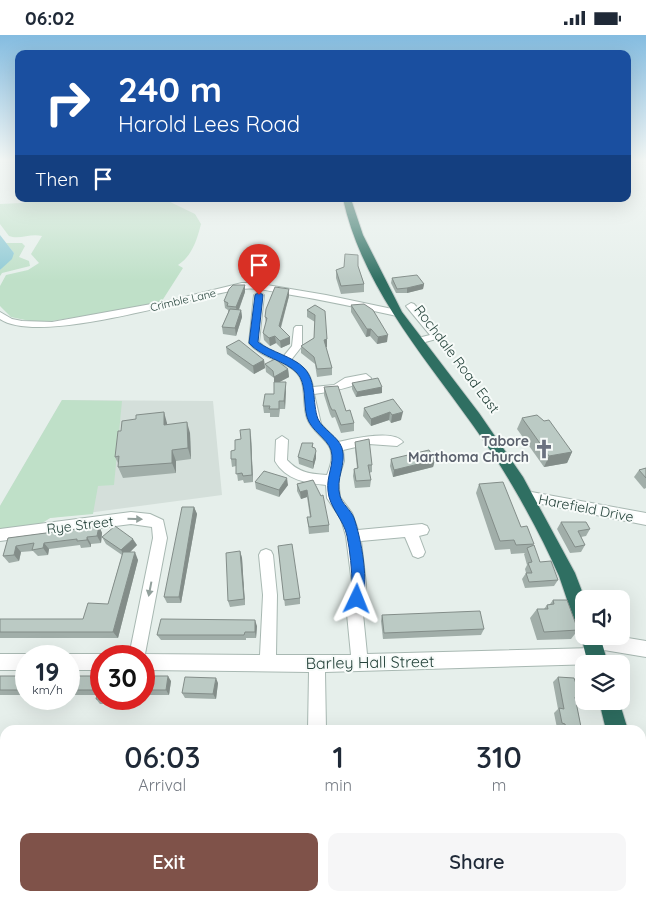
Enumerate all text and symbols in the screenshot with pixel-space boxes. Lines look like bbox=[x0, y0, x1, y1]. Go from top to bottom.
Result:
text: 06:02 bbox=[25, 6, 75, 30]
text: 240 m bbox=[118, 67, 222, 111]
icon: right bbox=[35, 70, 100, 135]
text: Harold Lees Road bbox=[118, 110, 300, 138]
icon: arrive bbox=[89, 165, 117, 193]
text: Then bbox=[35, 167, 79, 191]
pin bbox=[238, 244, 280, 295]
icon: arrive bbox=[245, 251, 273, 279]
street label: Crimble Lane bbox=[149, 286, 217, 314]
street label: Rochdale Road East bbox=[410, 301, 504, 417]
place label: Tabore Marthoma Church bbox=[408, 432, 529, 466]
church icon: Tabore Marthoma Church bbox=[533, 438, 555, 460]
street label: Harefield Drive bbox=[537, 490, 635, 526]
street label: Rye Street bbox=[46, 512, 115, 538]
one-way arrow bbox=[127, 515, 143, 523]
position arrow bbox=[330, 572, 382, 624]
one-way arrow bbox=[146, 581, 154, 597]
map controls bbox=[575, 590, 630, 710]
button: sound bbox=[575, 590, 630, 645]
speed limit sign: 30 bbox=[90, 645, 155, 710]
street label: Barley Hall Street bbox=[305, 651, 435, 673]
button: layers bbox=[575, 655, 630, 710]
text: 19 bbox=[36, 656, 59, 687]
text: km/h bbox=[32, 682, 63, 697]
text: 06:03 bbox=[124, 738, 200, 776]
text: 1 bbox=[332, 738, 344, 776]
text: 310 bbox=[476, 738, 522, 776]
text: Arrival bbox=[138, 775, 186, 795]
text: min bbox=[325, 775, 352, 795]
text: m bbox=[492, 775, 506, 795]
button: Exit bbox=[20, 833, 318, 891]
button: Share bbox=[328, 833, 626, 891]

